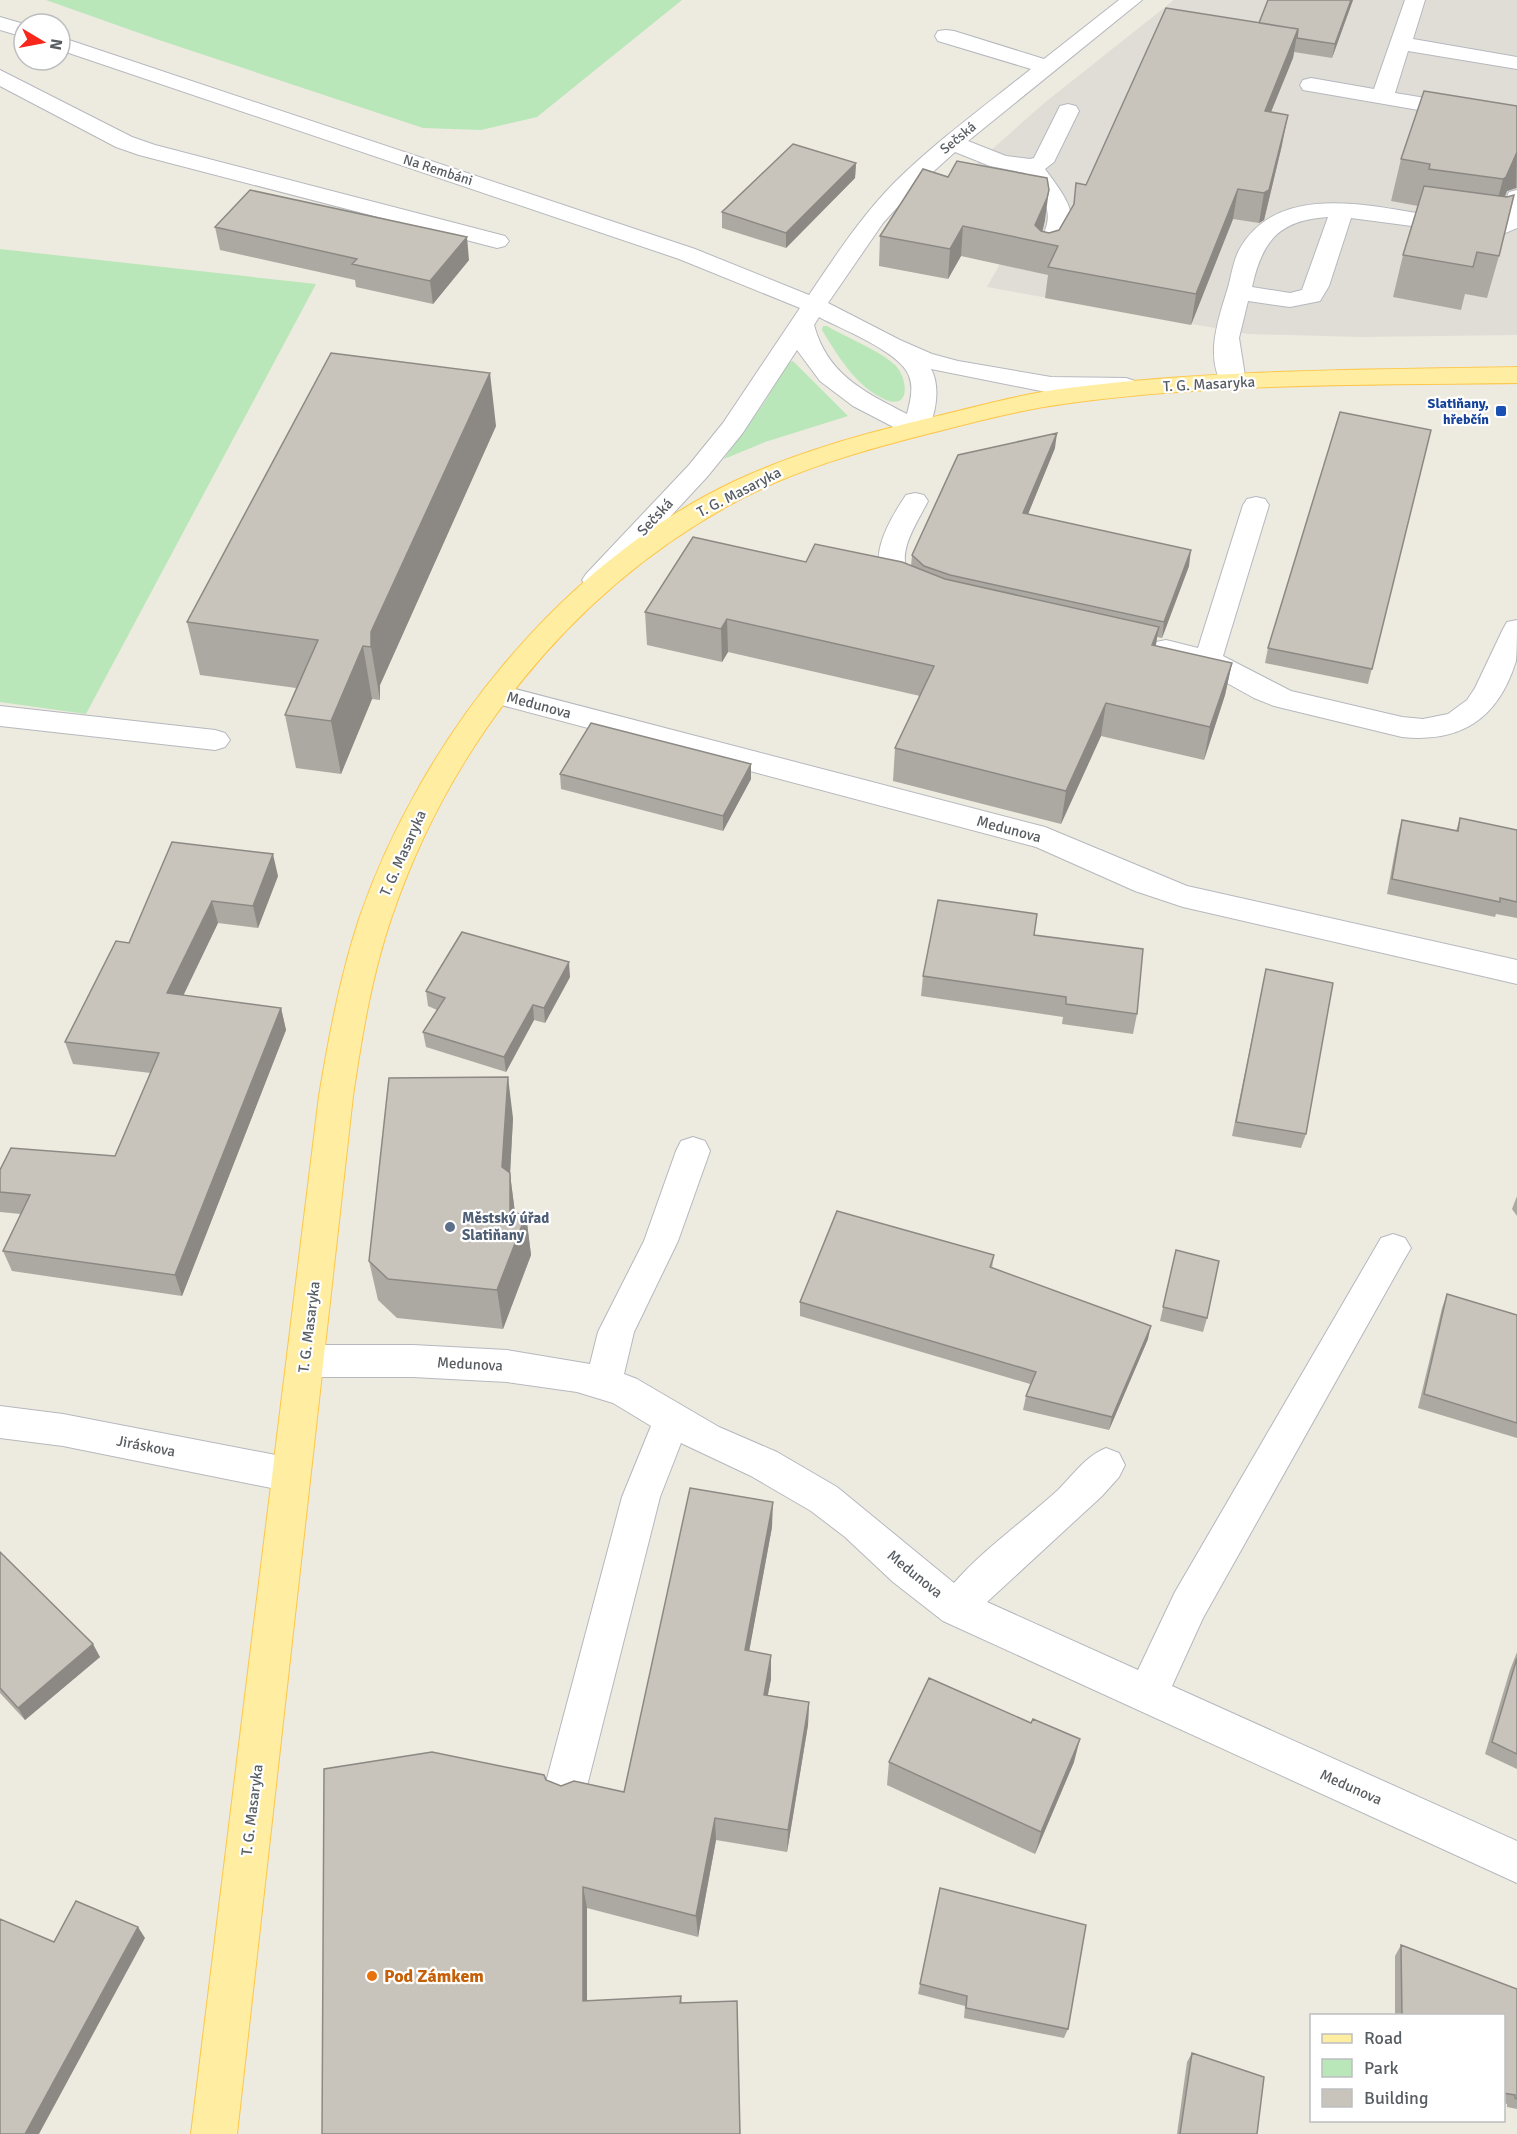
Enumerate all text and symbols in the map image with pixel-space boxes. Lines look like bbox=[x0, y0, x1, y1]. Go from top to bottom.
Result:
north arrow bbox=[12, 12, 72, 72]
text: N bbox=[45, 37, 67, 52]
street label: Sečská bbox=[936, 118, 980, 158]
street label: Na Rembáni bbox=[401, 151, 475, 189]
street label: T. G. Masaryka bbox=[1162, 373, 1256, 395]
place label: Slatiňany, hřebčín bbox=[1428, 395, 1489, 428]
marker: Slatiňany, hřebčín bbox=[1494, 404, 1508, 418]
street label: T. G. Masaryka bbox=[694, 463, 784, 521]
street label: Sečská bbox=[633, 495, 677, 539]
street label: Medunova bbox=[505, 688, 573, 722]
street label: T. G. Masaryka bbox=[376, 807, 430, 899]
street label: Medunova bbox=[975, 812, 1043, 846]
place label: Městský úřad Slatiňany bbox=[462, 1209, 549, 1244]
marker: Městský úřad Slatiňany bbox=[443, 1220, 457, 1234]
street label: T. G. Masaryka bbox=[294, 1280, 324, 1374]
street label: Medunova bbox=[437, 1353, 503, 1375]
street label: Jiráskova bbox=[115, 1431, 177, 1461]
street label: Medunova bbox=[884, 1546, 946, 1602]
street label: T. G. Masaryka bbox=[237, 1763, 267, 1857]
street label: Medunova bbox=[1317, 1765, 1385, 1809]
place label: Pod Zámkem bbox=[384, 1965, 484, 1987]
marker: Pod Zámkem bbox=[365, 1969, 379, 1983]
legend bbox=[1310, 2014, 1505, 2122]
text: Road bbox=[1364, 2027, 1403, 2049]
text: Park bbox=[1364, 2057, 1399, 2079]
text: Building bbox=[1364, 2087, 1428, 2109]

